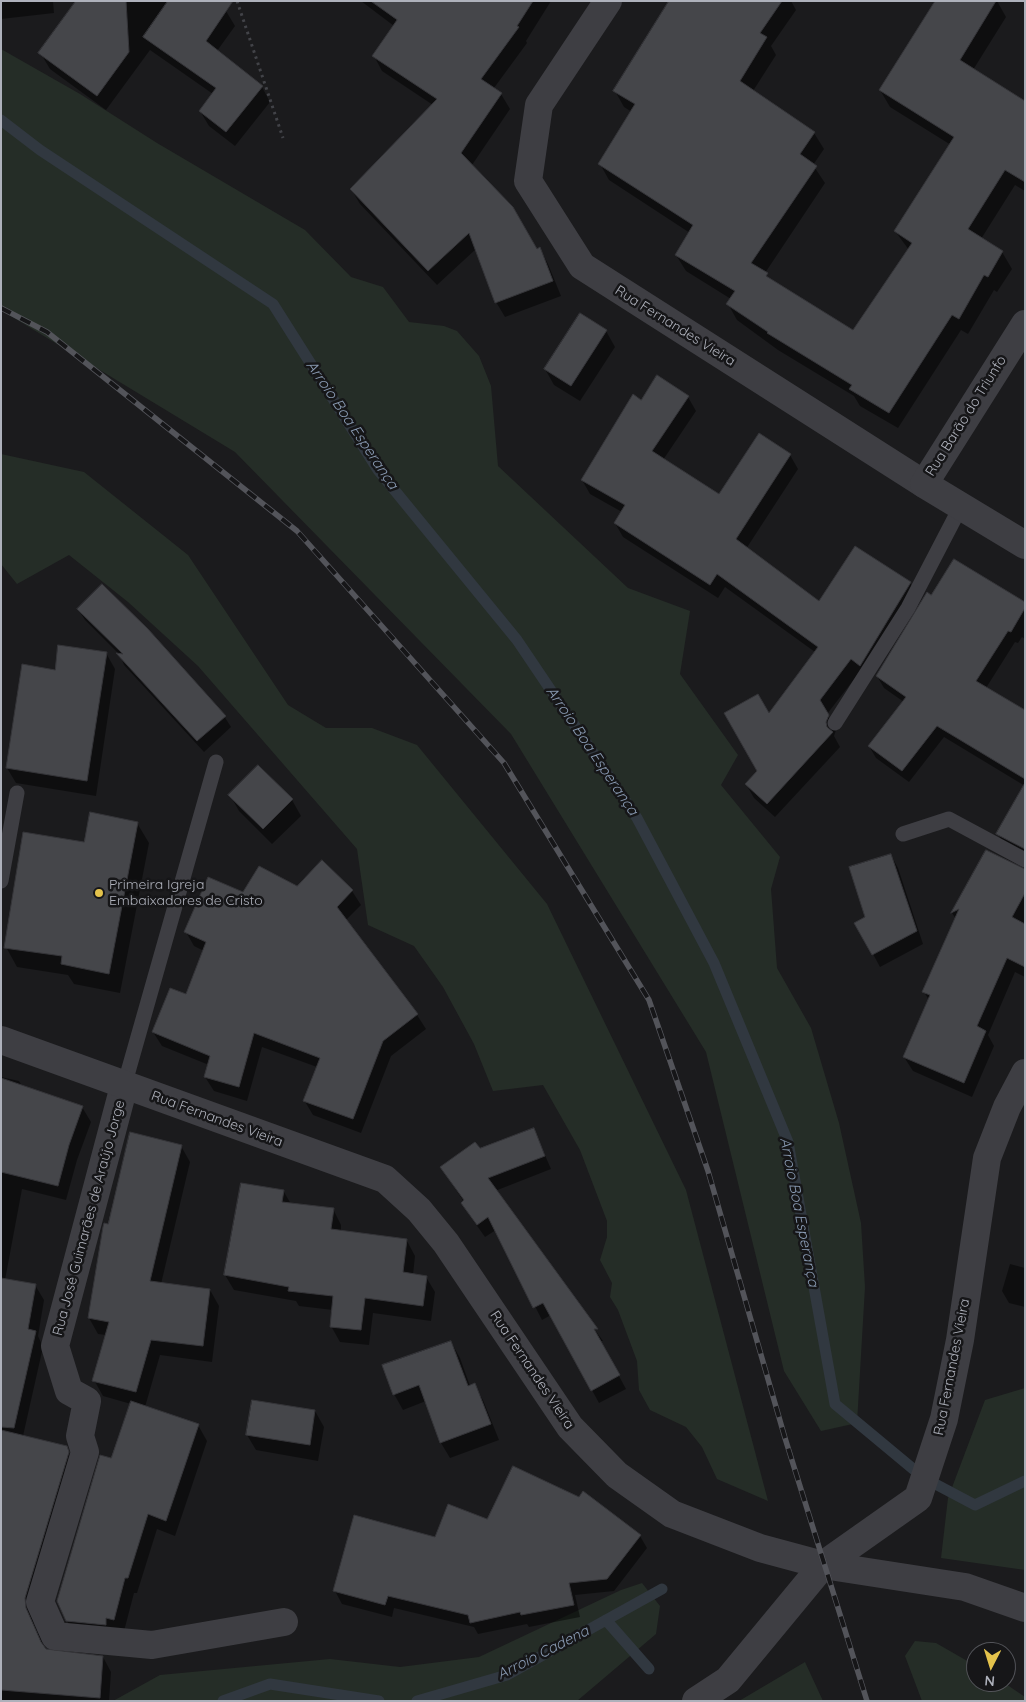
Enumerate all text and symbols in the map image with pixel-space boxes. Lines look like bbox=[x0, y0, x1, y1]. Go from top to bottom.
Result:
street label: Rua Fernandes Vieira bbox=[612, 282, 738, 370]
street label: Rua Barão do Triunfo bbox=[922, 353, 1010, 479]
water label: Arroio Boa Esperança bbox=[302, 357, 402, 493]
water label: Arroio Boa Esperança bbox=[542, 683, 642, 819]
place label: Primeira Igreja Embaixadores de Cristo bbox=[109, 877, 263, 910]
marker: Primeira Igreja Embaixadores de Cristo bbox=[93, 887, 105, 899]
street label: Rua Fernandes Vieira bbox=[149, 1087, 285, 1151]
street label: Rua José Guimarães de Araújo Jorge bbox=[49, 1098, 129, 1338]
water label: Arroio Boa Esperança bbox=[776, 1136, 822, 1288]
street label: Rua Fernandes Vieira bbox=[931, 1297, 973, 1437]
street label: Rua Fernandes Vieira bbox=[486, 1308, 578, 1432]
water label: Arroio Cadena bbox=[494, 1622, 592, 1684]
north arrow bbox=[966, 1642, 1016, 1692]
text: N bbox=[984, 1672, 996, 1690]

